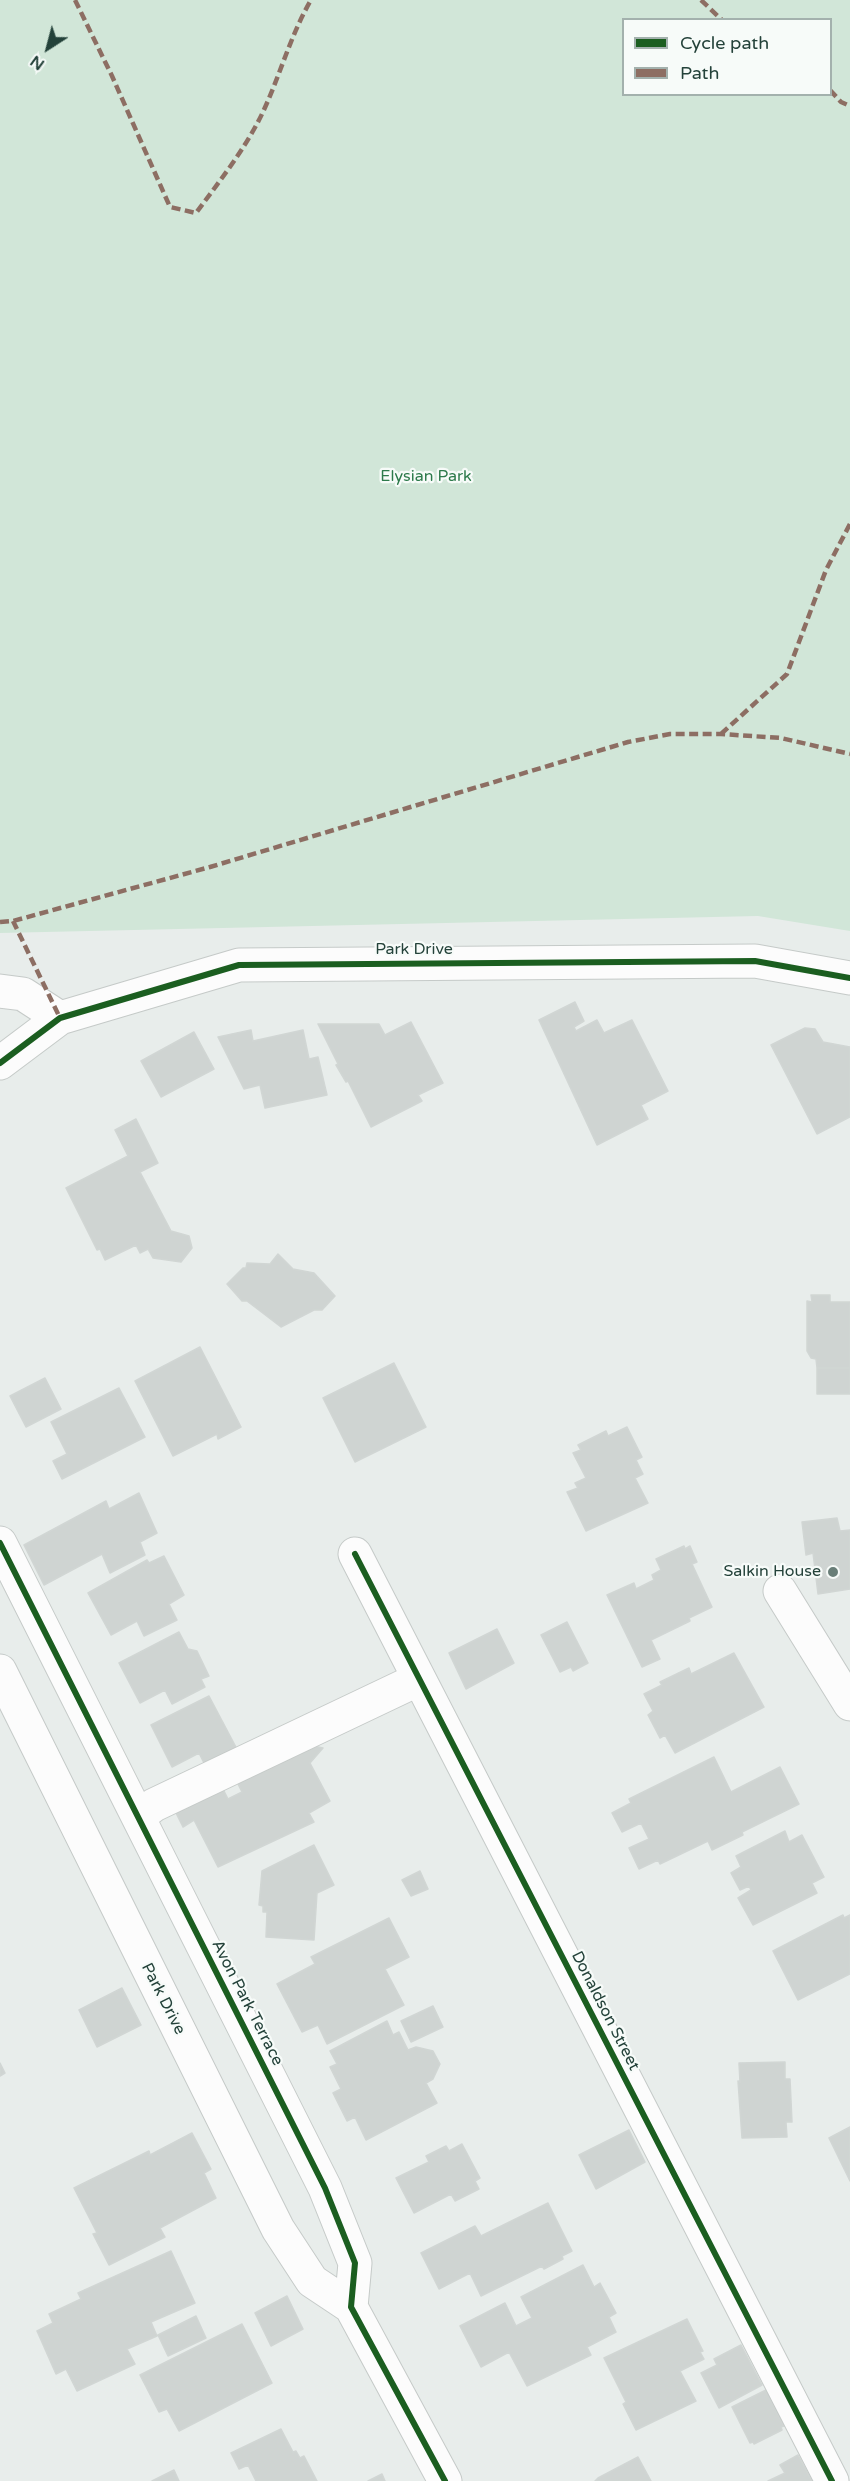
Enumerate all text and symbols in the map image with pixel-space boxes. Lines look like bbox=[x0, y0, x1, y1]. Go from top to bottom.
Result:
north arrow bbox=[18, 18, 78, 78]
legend bbox=[622, 18, 832, 96]
text: Cycle path bbox=[680, 32, 769, 54]
text: N bbox=[26, 51, 49, 74]
text: Path bbox=[680, 62, 719, 84]
park label: Elysian Park bbox=[380, 467, 472, 487]
street label: Park Drive bbox=[375, 940, 453, 960]
place label: Salkin House bbox=[723, 1562, 821, 1582]
marker: Salkin House bbox=[826, 1565, 840, 1579]
street label: Avon Park Terrace bbox=[207, 1937, 287, 2069]
street label: Donaldson Street bbox=[567, 1948, 643, 2074]
street label: Park Drive bbox=[137, 1960, 189, 2038]

